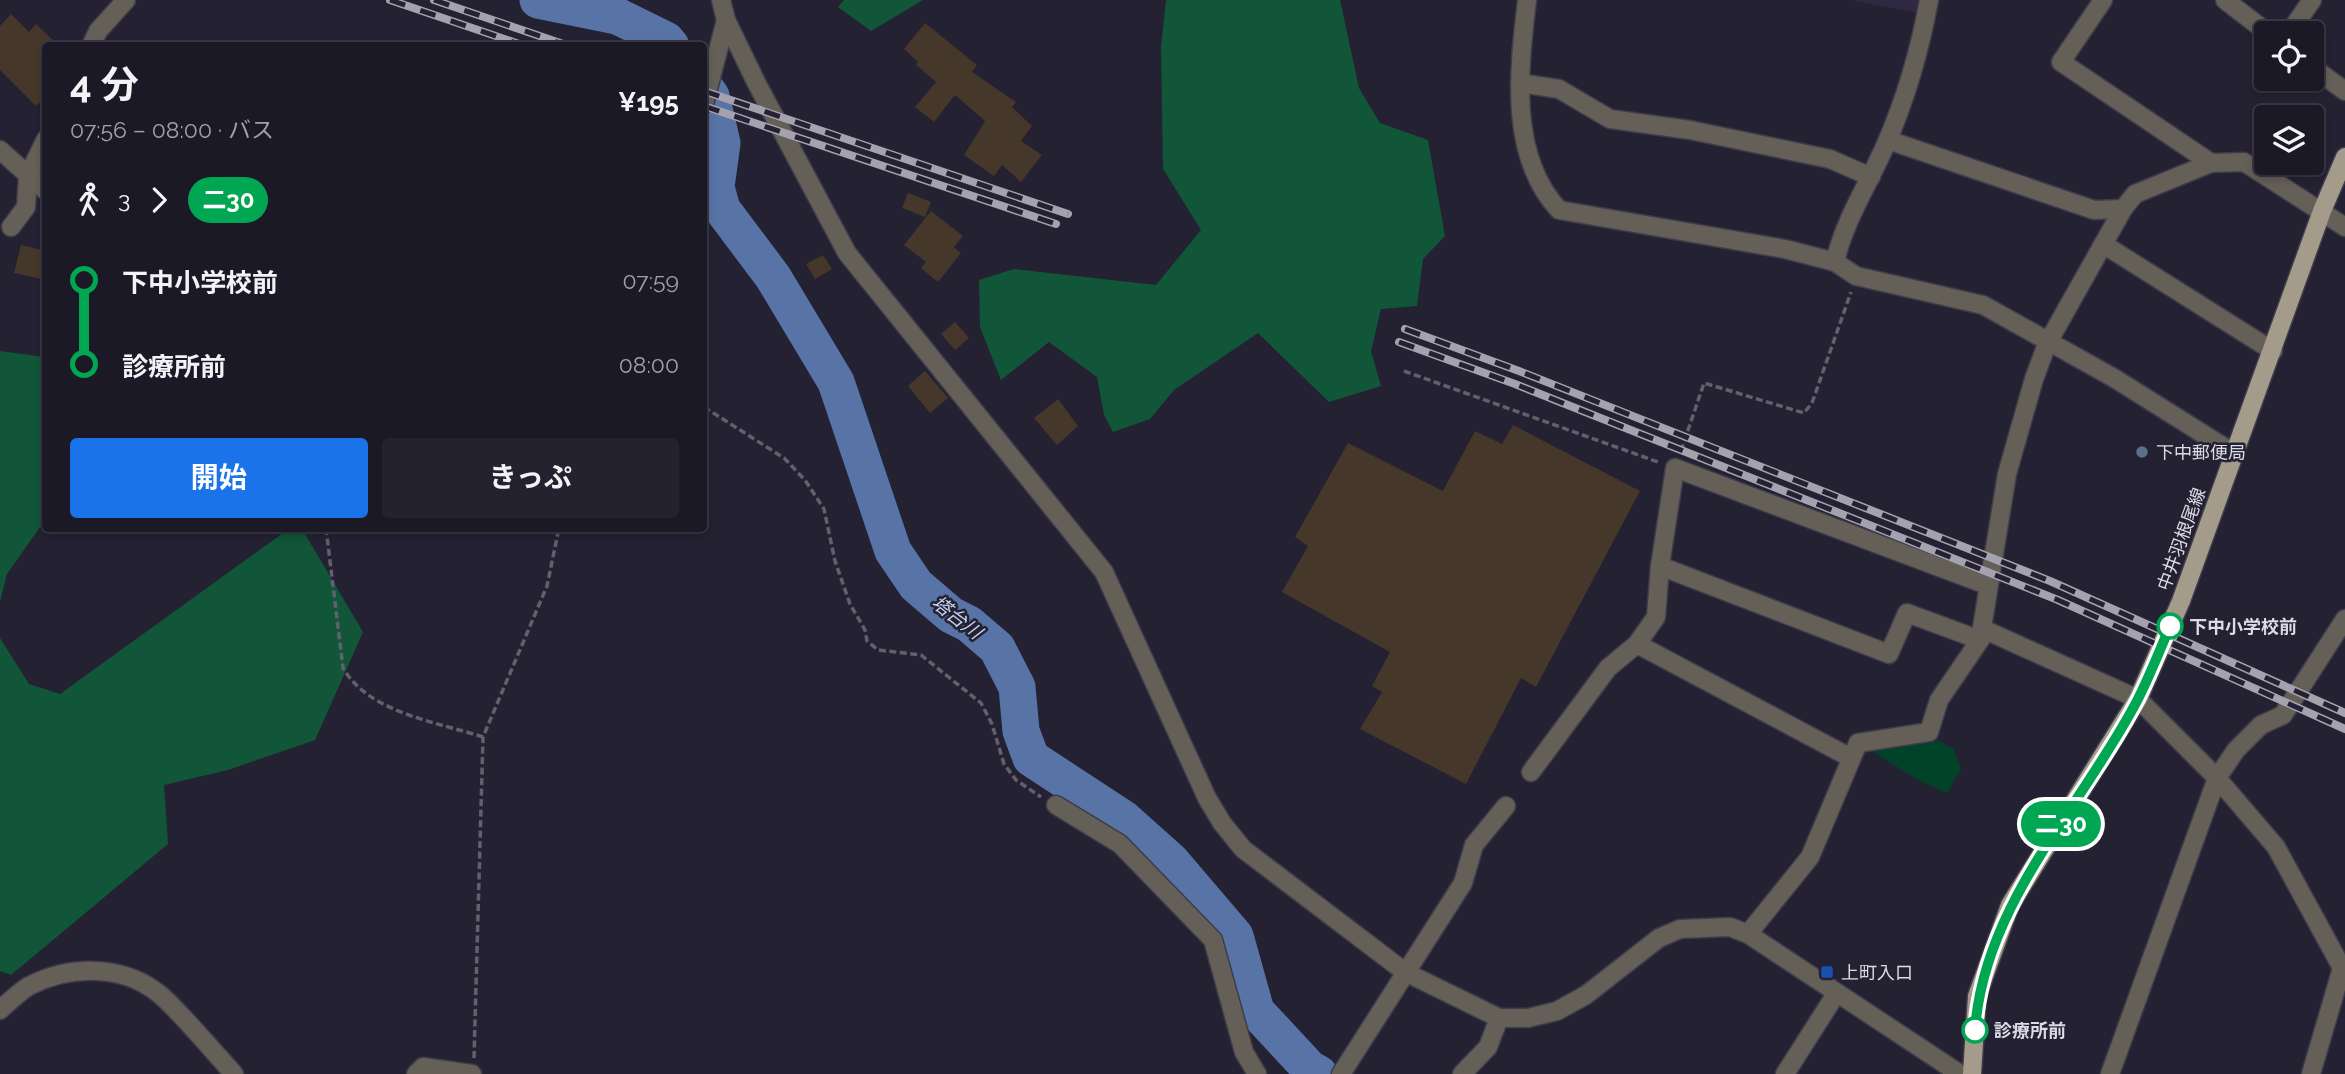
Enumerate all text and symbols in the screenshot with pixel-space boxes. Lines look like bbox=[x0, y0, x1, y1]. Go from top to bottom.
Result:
map controls bbox=[2254, 21, 2324, 175]
button: locate bbox=[2254, 21, 2324, 91]
text: 4 分 bbox=[70, 62, 139, 107]
text: ¥195 bbox=[618, 87, 679, 117]
button: layers bbox=[2254, 105, 2324, 175]
text: 07:56 – 08:00 · バス bbox=[70, 116, 274, 143]
icon: walk bbox=[70, 181, 108, 219]
icon: forward bbox=[140, 181, 178, 219]
text: 二30 bbox=[202, 185, 254, 214]
text: 3 bbox=[118, 186, 130, 213]
text: 07:59 bbox=[622, 267, 679, 294]
text: 下中小学校前 bbox=[122, 268, 278, 298]
text: 08:00 bbox=[619, 351, 679, 378]
text: 診療所前 bbox=[122, 352, 226, 382]
button: 開始 bbox=[70, 438, 368, 518]
button: きっぷ bbox=[382, 438, 679, 518]
place label: 下中郵便局 bbox=[2156, 442, 2246, 463]
marker: 下中郵便局 bbox=[2134, 444, 2150, 460]
street label: 中井羽根尾線 bbox=[2153, 485, 2209, 593]
water label: 塔台川 bbox=[928, 591, 988, 644]
marker: 下中小学校前 bbox=[2157, 613, 2183, 639]
place label: 下中小学校前 bbox=[2189, 616, 2297, 637]
line badge: 二30 bbox=[2021, 801, 2101, 847]
text: 二30 bbox=[2035, 809, 2087, 838]
place label: 上町入口 bbox=[1841, 962, 1913, 983]
marker: 上町入口 bbox=[1819, 964, 1835, 980]
marker: 診療所前 bbox=[1962, 1017, 1988, 1043]
place label: 診療所前 bbox=[1994, 1020, 2066, 1041]

